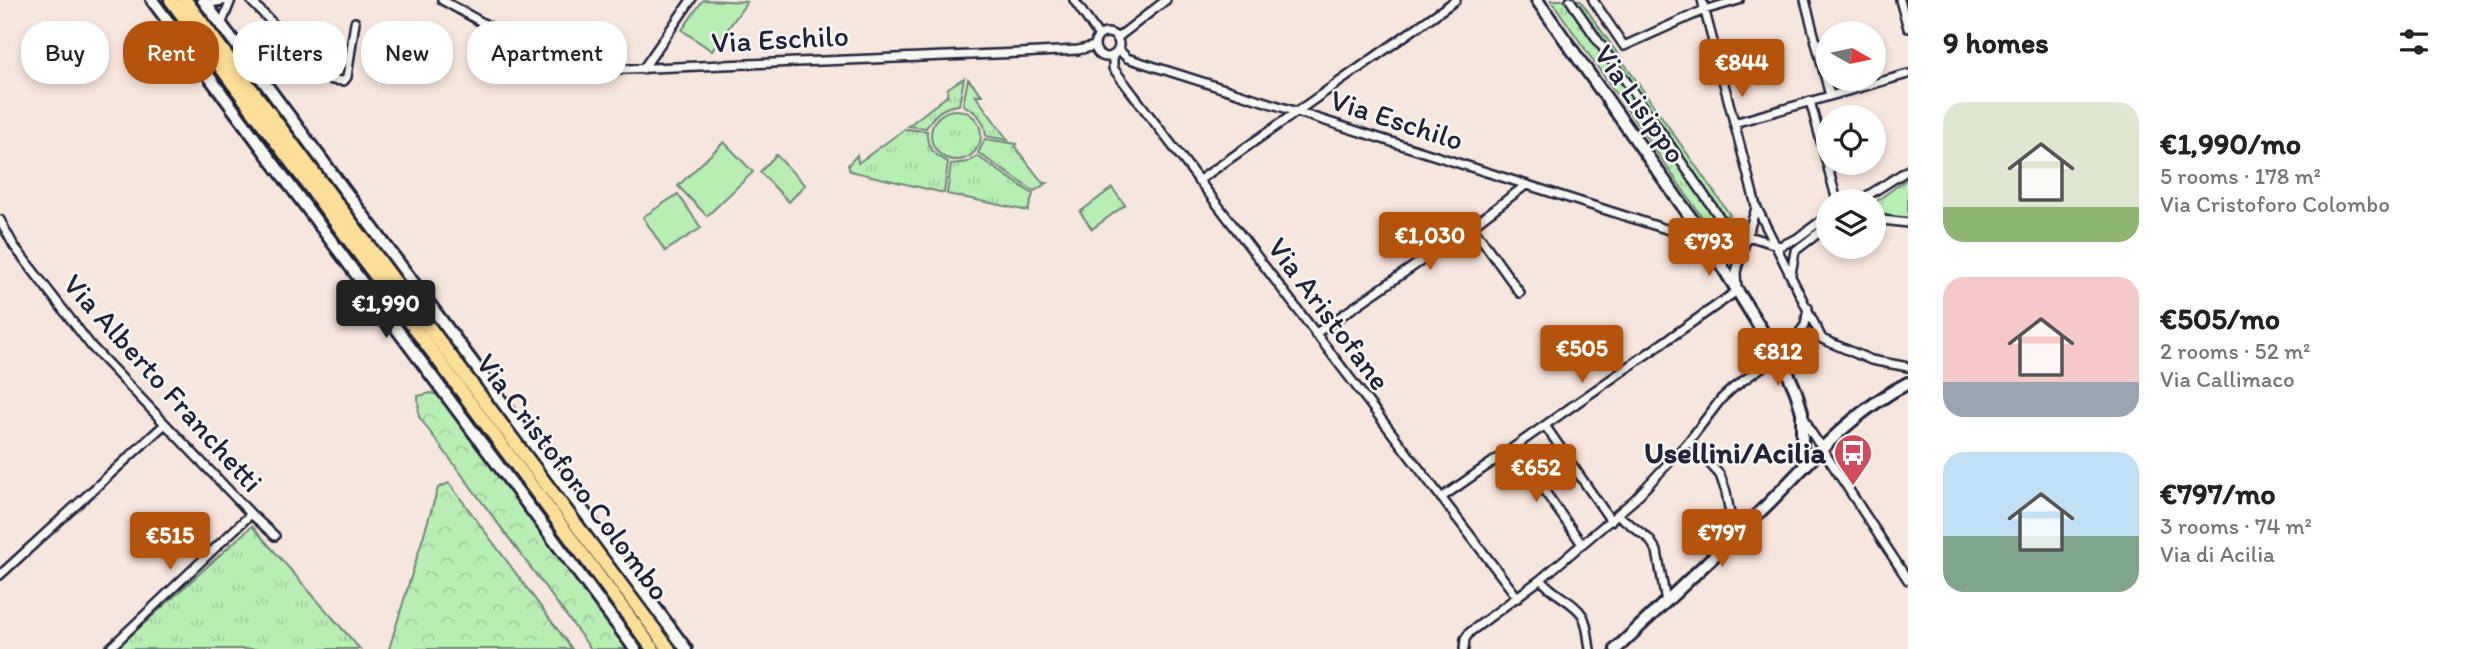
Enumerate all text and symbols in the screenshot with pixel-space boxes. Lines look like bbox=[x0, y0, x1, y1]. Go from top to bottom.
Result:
street label: Via Eschilo bbox=[710, 16, 850, 61]
chip: Buy bbox=[21, 21, 109, 84]
chip: Rent bbox=[123, 21, 219, 84]
chip: Filters bbox=[233, 21, 347, 84]
chip: New bbox=[361, 21, 453, 84]
chip: Apartment bbox=[467, 21, 627, 84]
north arrow bbox=[1816, 21, 1886, 91]
map controls bbox=[1816, 21, 1886, 259]
icon: filters bbox=[2395, 23, 2433, 61]
text: 9 homes bbox=[1943, 24, 2049, 61]
street label: Via Lisippo bbox=[1586, 37, 1695, 170]
pin: €844 bbox=[1701, 40, 1783, 99]
text: €844 bbox=[1715, 48, 1769, 76]
street label: Via Eschilo bbox=[1326, 81, 1468, 158]
button: locate bbox=[1816, 105, 1886, 175]
text: €1,990/mo bbox=[2160, 125, 2301, 162]
icon: home bbox=[1999, 130, 2083, 214]
text: 5 rooms · 178 m² bbox=[2160, 162, 2321, 190]
button: layers bbox=[1816, 189, 1886, 259]
text: Via Cristoforo Colombo bbox=[2160, 190, 2390, 218]
pin: €1,030 bbox=[1373, 212, 1487, 272]
pin: €793 bbox=[1668, 218, 1750, 278]
text: €1,030 bbox=[1395, 221, 1465, 249]
text: €793 bbox=[1684, 227, 1734, 255]
street label: Via Aristofane bbox=[1260, 230, 1399, 398]
street label: Via Alberto Franchetti bbox=[56, 266, 271, 500]
pin: €1,990 bbox=[329, 280, 443, 340]
text: €1,990 bbox=[352, 289, 420, 317]
text: €505/mo bbox=[2160, 300, 2280, 337]
icon: home bbox=[1999, 305, 2083, 389]
pin: €505 bbox=[1541, 326, 1623, 385]
pin: €812 bbox=[1737, 328, 1819, 388]
text: €505 bbox=[1556, 334, 1608, 362]
text: €812 bbox=[1754, 337, 1802, 365]
text: 2 rooms · 52 m² bbox=[2160, 337, 2310, 365]
street label: Via Cristoforo Colombo bbox=[468, 346, 678, 608]
text: Via Callimaco bbox=[2160, 365, 2295, 393]
bus stop icon: Usellini/Acilia bbox=[1832, 432, 1874, 487]
place label: Usellini/Acilia bbox=[1644, 434, 1826, 471]
pin: €652 bbox=[1495, 444, 1577, 504]
text: €652 bbox=[1511, 453, 1561, 481]
text: €797/mo bbox=[2160, 475, 2276, 512]
icon: home bbox=[1999, 480, 2083, 564]
pin: €797 bbox=[1681, 510, 1763, 569]
pin: €515 bbox=[129, 512, 211, 572]
text: 3 rooms · 74 m² bbox=[2160, 512, 2312, 540]
text: €797 bbox=[1698, 518, 1746, 546]
text: €515 bbox=[146, 521, 194, 549]
text: Via di Acilia bbox=[2160, 540, 2275, 568]

